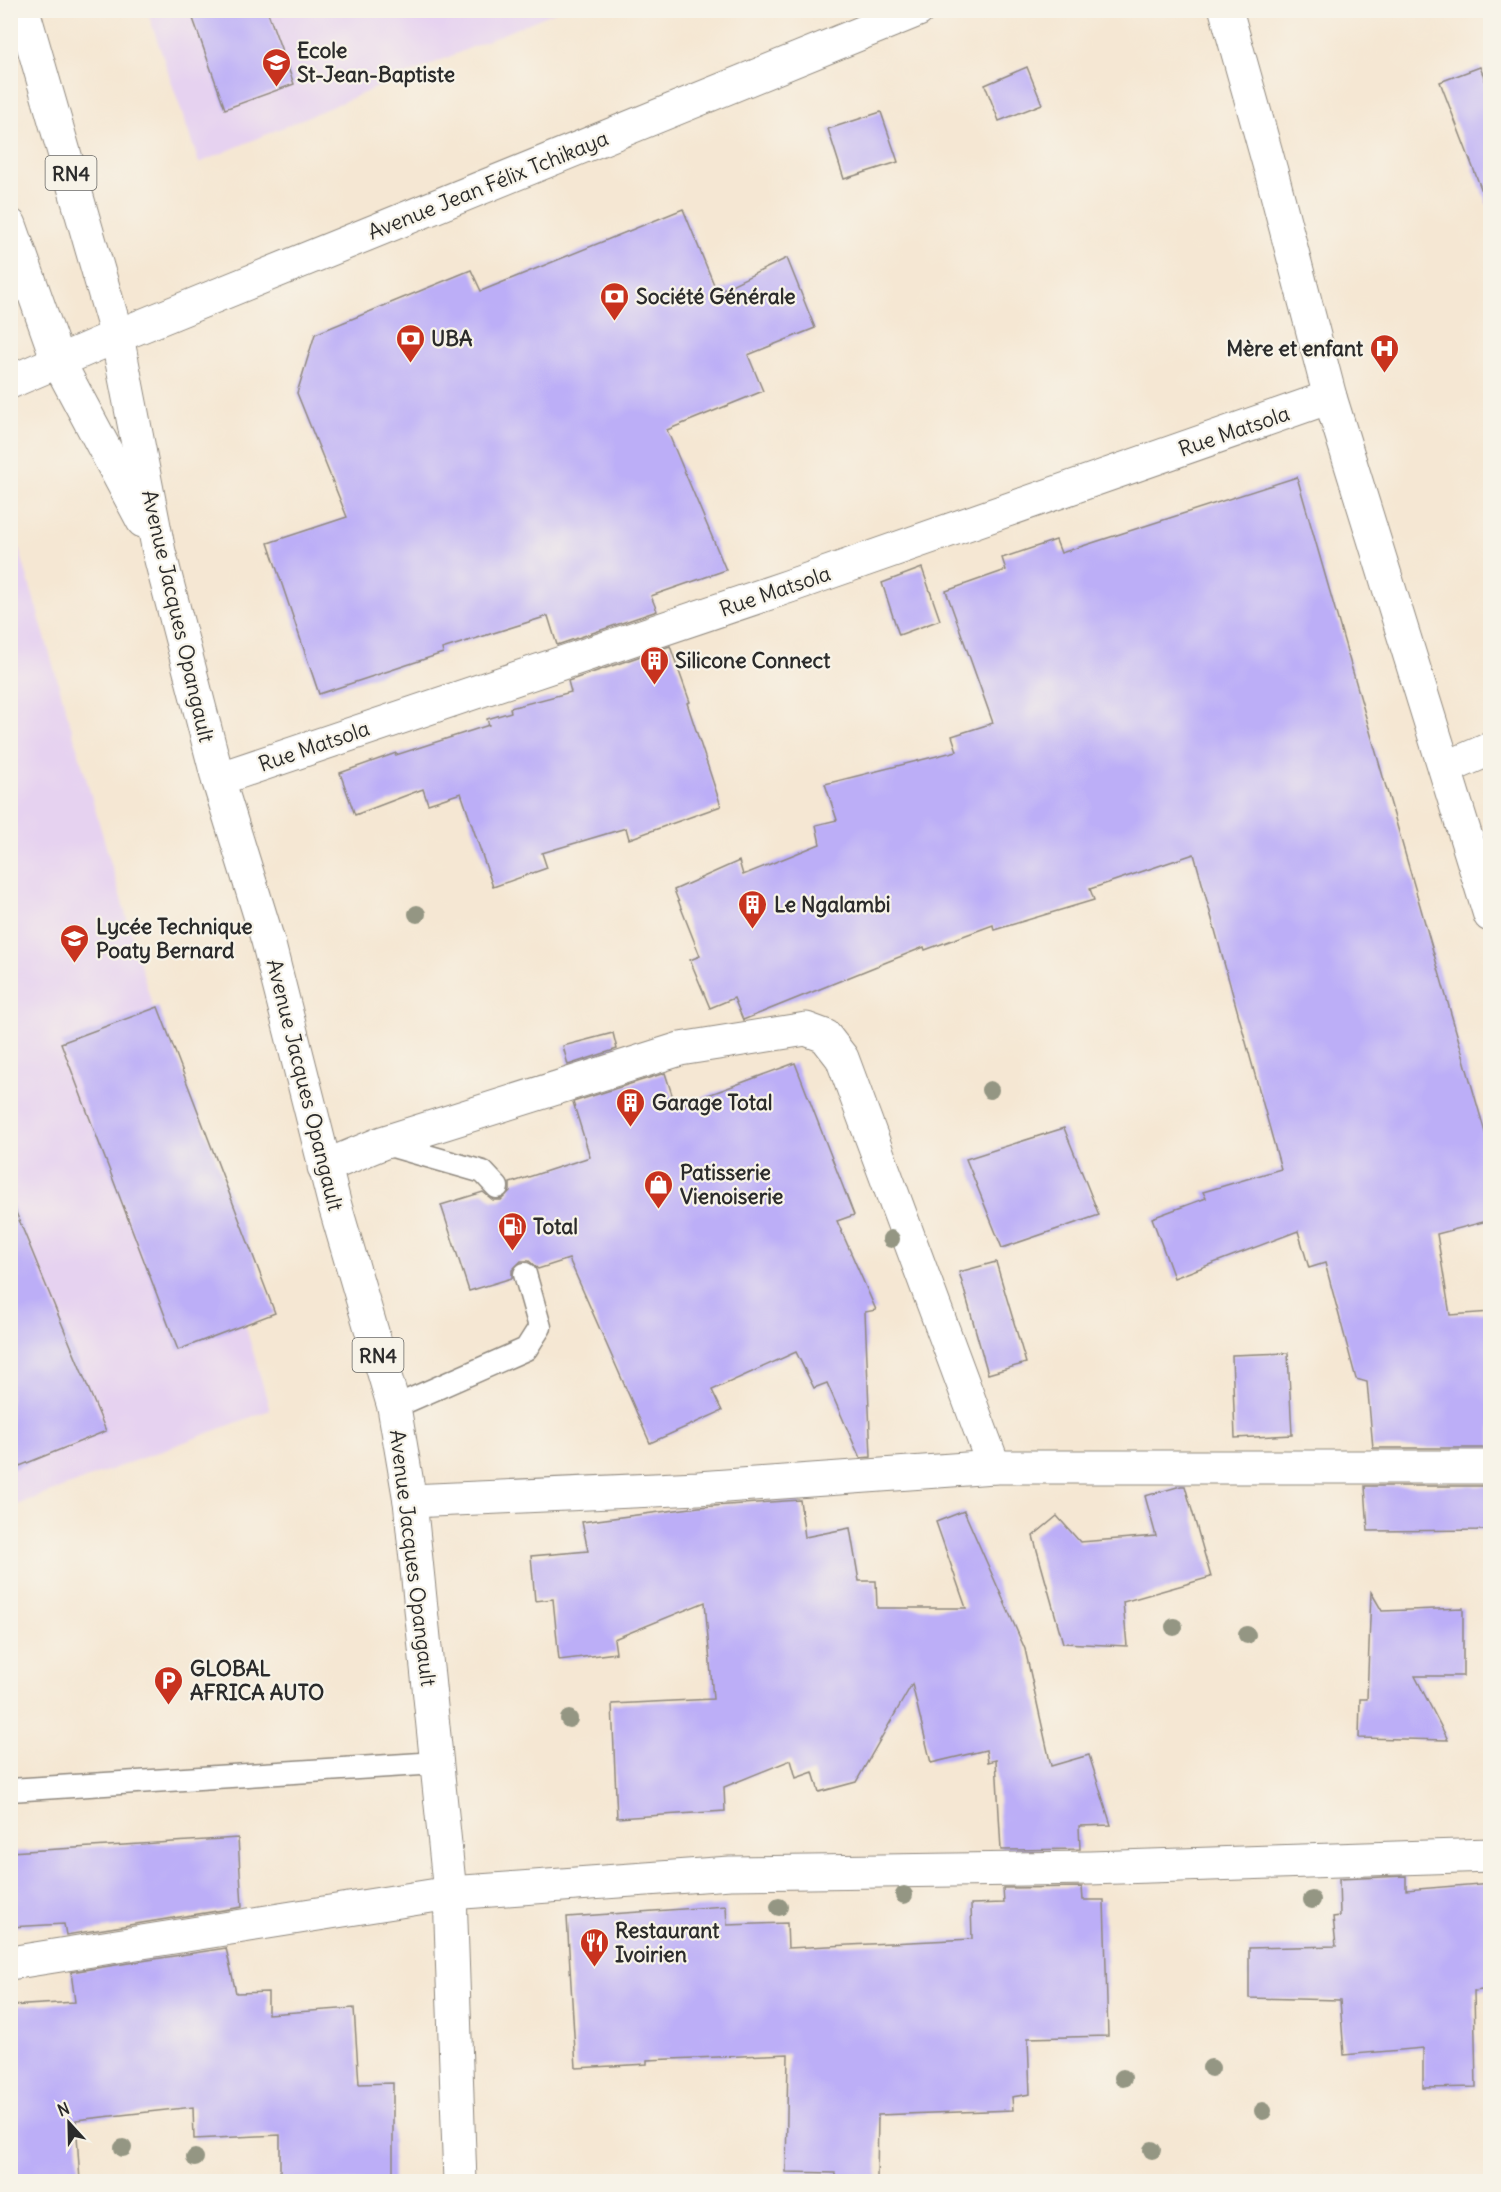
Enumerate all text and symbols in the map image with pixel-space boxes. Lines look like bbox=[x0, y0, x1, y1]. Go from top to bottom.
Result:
place label: Ecole St-Jean-Baptiste bbox=[297, 37, 455, 88]
school or university icon: Ecole St-Jean-Baptiste bbox=[260, 46, 292, 88]
street label: Avenue Jean Félix Tchikaya bbox=[364, 124, 612, 246]
road number: RN4 bbox=[46, 156, 97, 190]
bank icon: Société Générale bbox=[599, 280, 631, 322]
place label: Société Générale bbox=[636, 283, 796, 310]
bank icon: UBA bbox=[394, 322, 426, 364]
place label: UBA bbox=[431, 325, 473, 352]
hospital icon: Mère et enfant bbox=[1368, 332, 1400, 374]
place label: Mère et enfant bbox=[1226, 335, 1364, 362]
street label: Rue Matsola bbox=[1175, 399, 1293, 463]
street label: Avenue Jacques Opangault bbox=[136, 487, 220, 745]
street label: Rue Matsola bbox=[716, 559, 834, 623]
building icon: Silicone Connect bbox=[638, 644, 670, 686]
place label: Silicone Connect bbox=[675, 647, 831, 674]
street label: Rue Matsola bbox=[255, 714, 373, 778]
building icon: Le Ngalambi bbox=[737, 888, 769, 930]
place label: Le Ngalambi bbox=[774, 891, 891, 918]
place label: Lycée Technique Poaty Bernard bbox=[96, 913, 253, 964]
school or university icon: Lycée Technique Poaty Bernard bbox=[59, 922, 91, 964]
street label: Avenue Jacques Opangault bbox=[261, 957, 349, 1213]
building icon: Garage Total bbox=[615, 1086, 647, 1128]
place label: Garage Total bbox=[652, 1089, 772, 1116]
place label: Patisserie Vienoiserie bbox=[680, 1159, 783, 1210]
shop icon: Patisserie Vienoiserie bbox=[643, 1168, 675, 1210]
fuel station icon: Total bbox=[496, 1210, 528, 1252]
place label: Total bbox=[533, 1213, 578, 1240]
road number: RN4 bbox=[352, 1338, 404, 1372]
street label: Avenue Jacques Opangault bbox=[384, 1428, 442, 1688]
place label: GLOBAL AFRICA AUTO bbox=[190, 1655, 324, 1706]
parking icon: GLOBAL AFRICA AUTO bbox=[153, 1664, 185, 1706]
place label: Restaurant Ivoirien bbox=[615, 1917, 720, 1968]
restaurant icon: Restaurant Ivoirien bbox=[578, 1926, 610, 1968]
north arrow bbox=[39, 2093, 99, 2153]
text: N bbox=[55, 2098, 72, 2120]

